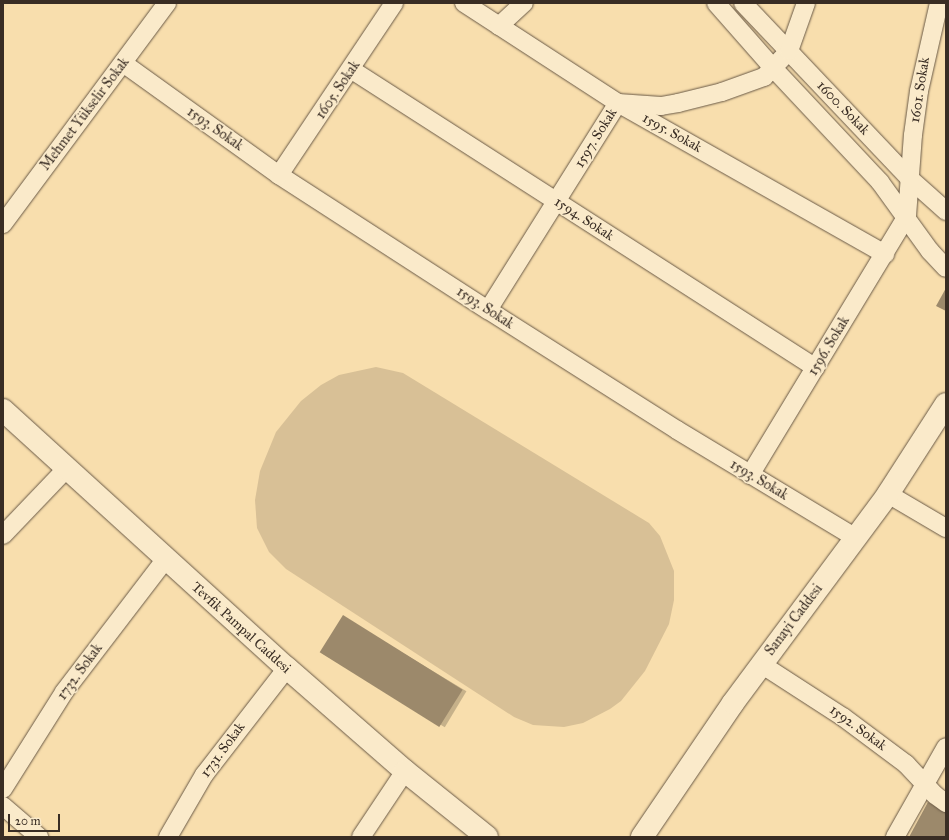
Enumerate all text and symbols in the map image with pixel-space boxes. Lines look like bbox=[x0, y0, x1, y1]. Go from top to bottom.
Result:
street label: Mehmet Yükselir Sokak bbox=[37, 54, 133, 174]
street label: 1601. Sokak bbox=[907, 56, 933, 124]
street label: 1605. Sokak bbox=[312, 58, 364, 122]
street label: 1600. Sokak bbox=[813, 77, 873, 139]
street label: 1593. Sokak bbox=[184, 103, 246, 155]
street label: 1597. Sokak bbox=[571, 105, 621, 171]
street label: 1595. Sokak bbox=[639, 110, 705, 156]
street label: 1594. Sokak bbox=[551, 194, 617, 244]
street label: 1593. Sokak bbox=[453, 283, 517, 333]
street label: 1596. Sokak bbox=[805, 313, 853, 379]
street label: 1593. Sokak bbox=[727, 456, 791, 504]
street label: Tevfik Pampal Caddesi bbox=[188, 579, 294, 677]
street label: Sanayi Caddesi bbox=[762, 581, 826, 659]
street label: 1732. Sokak bbox=[54, 640, 106, 704]
street label: 1592. Sokak bbox=[826, 702, 890, 754]
street label: 1731. Sokak bbox=[197, 719, 249, 781]
scale bar bbox=[10, 806, 62, 832]
text: 20 m bbox=[15, 814, 41, 828]

